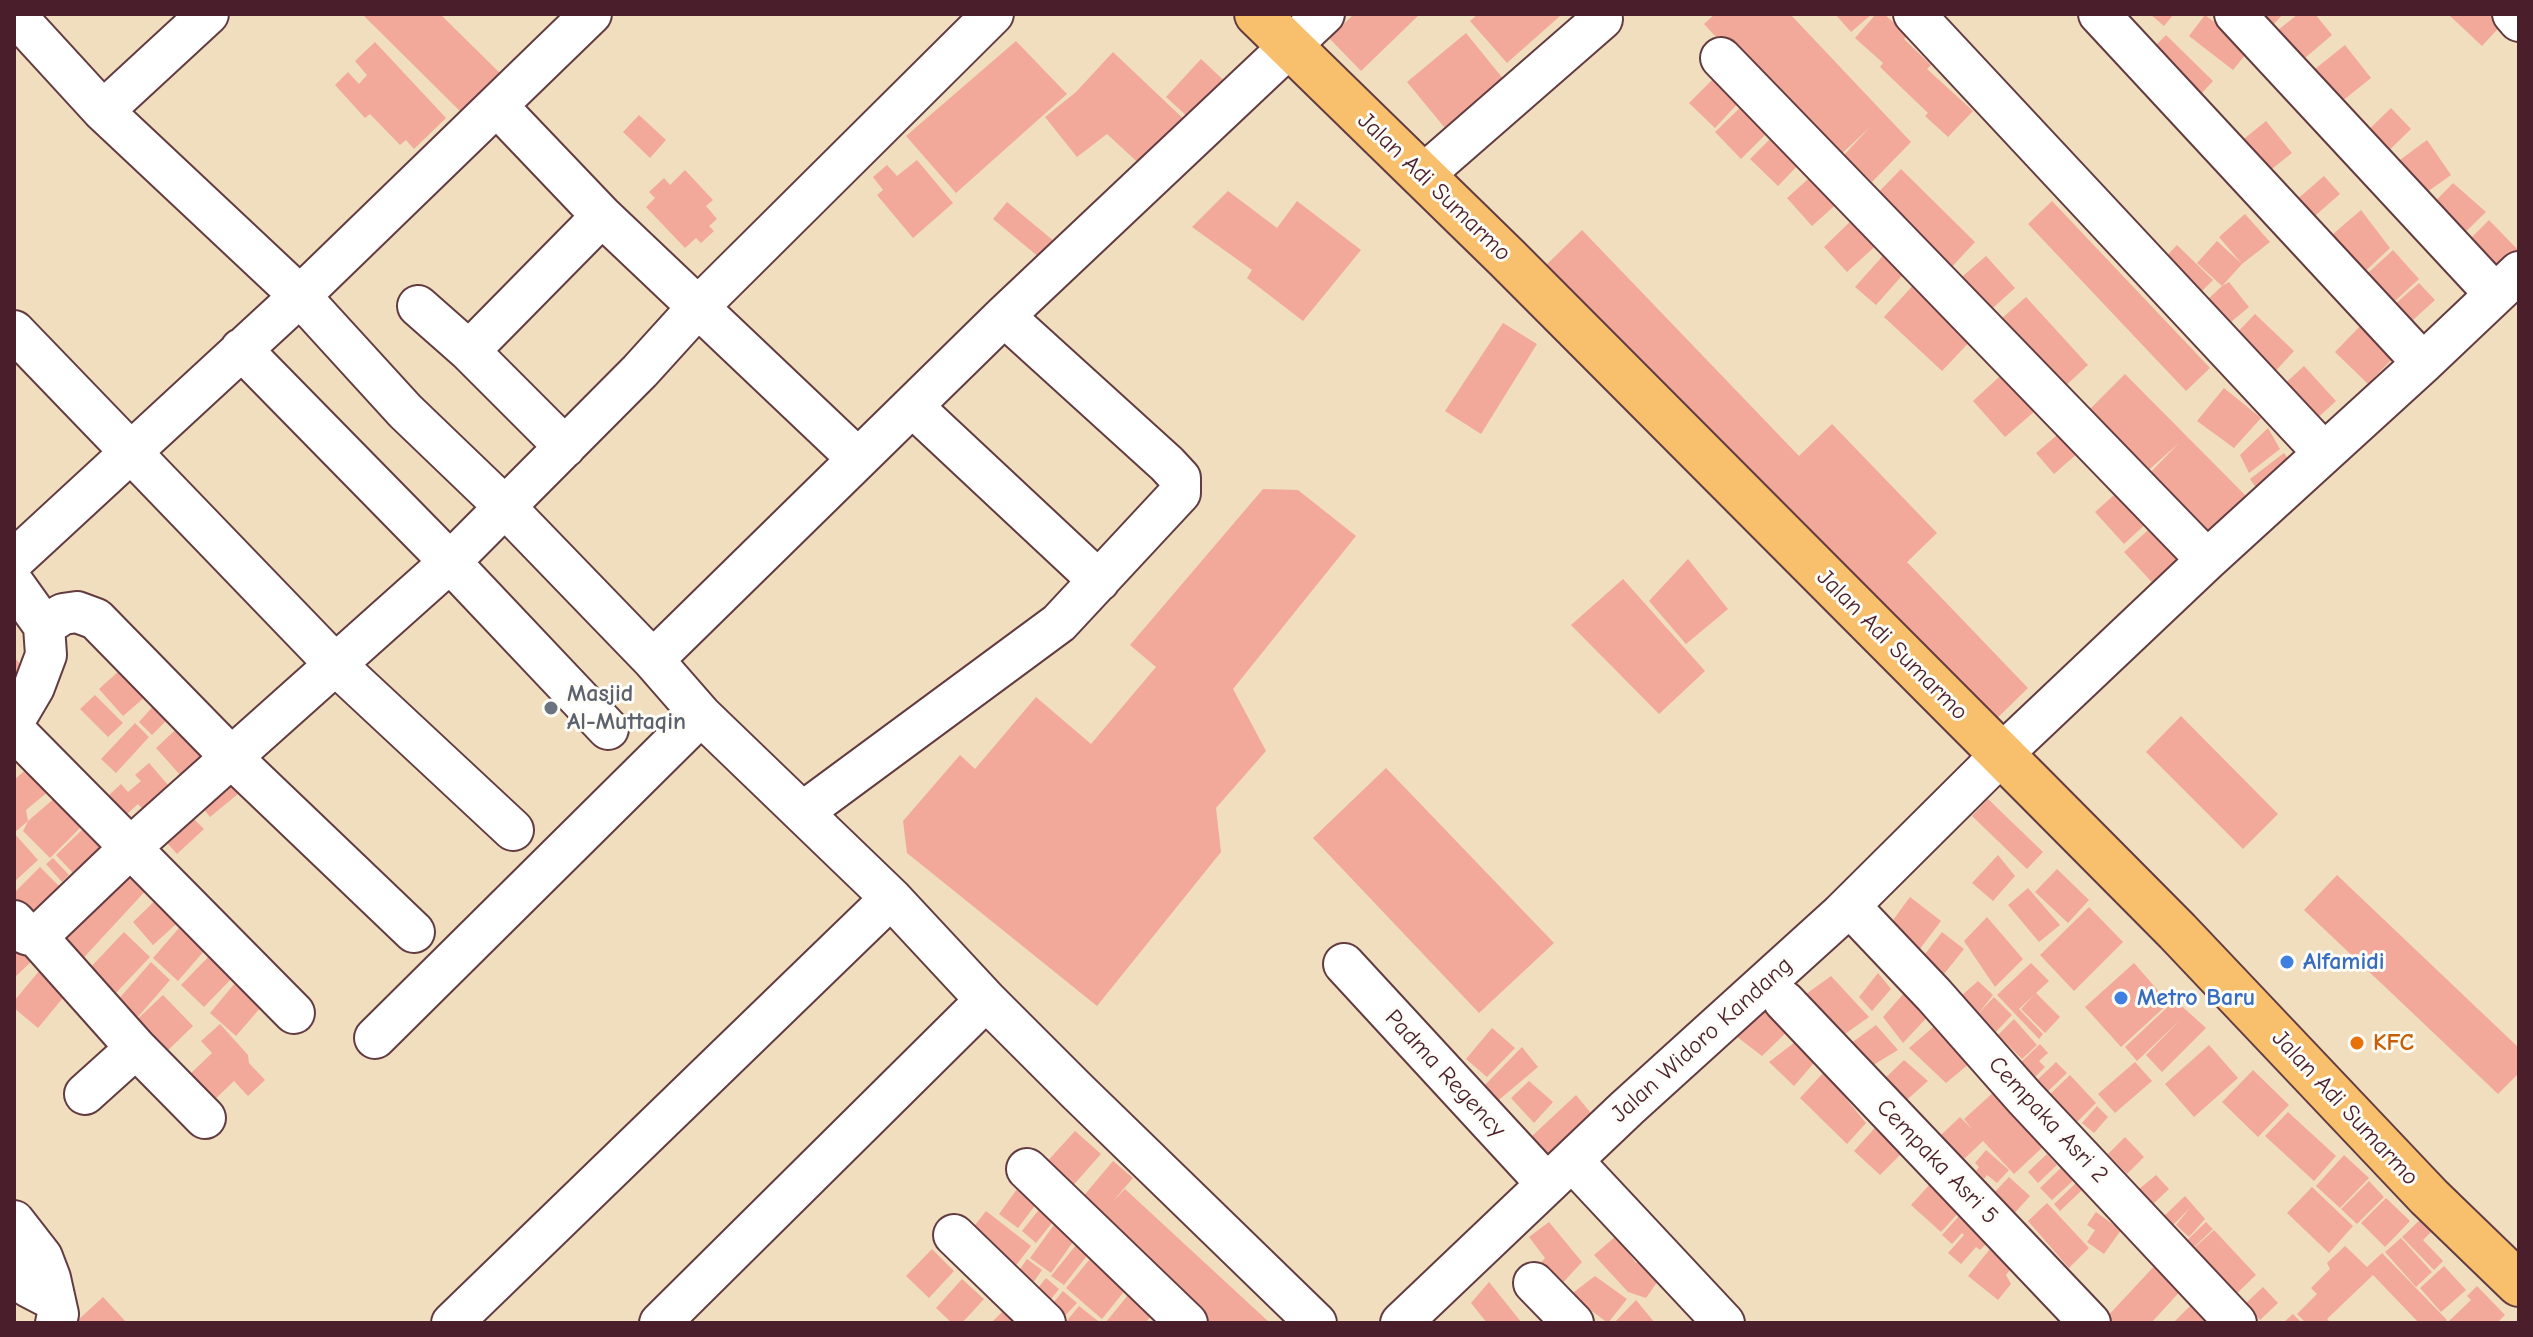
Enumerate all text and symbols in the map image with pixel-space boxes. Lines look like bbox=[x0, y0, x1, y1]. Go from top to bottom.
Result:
street label: Jalan Adi Sumarmo bbox=[1351, 106, 1517, 268]
street label: Jalan Adi Sumarmo bbox=[1810, 563, 1974, 727]
place label: Masjid Al-Muttaqin bbox=[567, 680, 686, 736]
marker: Masjid Al-Muttaqin bbox=[542, 699, 560, 717]
place label: Alfamidi bbox=[2303, 948, 2385, 976]
street label: Jalan Widoro Kandang bbox=[1605, 951, 1799, 1129]
marker: Alfamidi bbox=[2278, 953, 2296, 971]
place label: Metro Baru bbox=[2137, 984, 2255, 1012]
marker: Metro Baru bbox=[2112, 989, 2130, 1007]
street label: Padma Regency bbox=[1378, 1004, 1512, 1144]
street label: Jalan Adi Sumarmo bbox=[2266, 1024, 2424, 1192]
place label: KFC bbox=[2373, 1029, 2414, 1057]
marker: KFC bbox=[2348, 1034, 2366, 1052]
street label: Cempaka Asri 2 bbox=[1982, 1051, 2114, 1189]
street label: Cempaka Asri 5 bbox=[1870, 1093, 2004, 1231]

